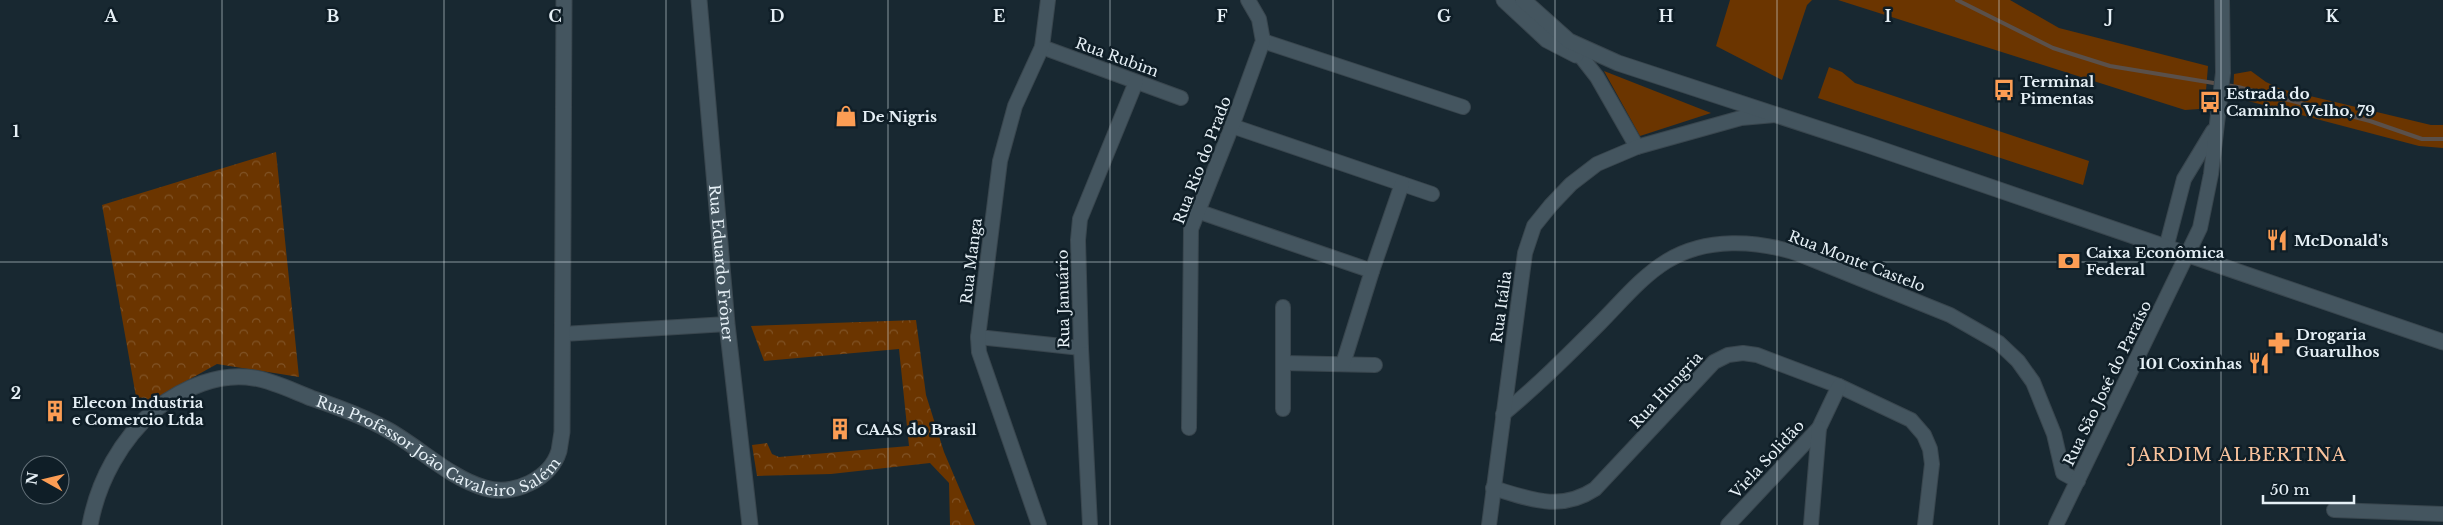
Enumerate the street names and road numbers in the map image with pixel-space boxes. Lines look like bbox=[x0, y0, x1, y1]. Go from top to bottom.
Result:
street label: Rua Rubim bbox=[1073, 33, 1161, 81]
street label: Rua Rio do Prado bbox=[1169, 93, 1235, 227]
street label: Rua Eduardo Frôner bbox=[705, 184, 739, 344]
street label: Rua Manga bbox=[956, 216, 986, 305]
street label: Rua Monte Castelo bbox=[1786, 226, 1928, 296]
street label: Rua Januário bbox=[1053, 249, 1073, 349]
street label: Rua Itália bbox=[1487, 269, 1516, 344]
street label: Rua São José do Paraíso bbox=[2059, 297, 2155, 469]
street label: Rua Hungria bbox=[1626, 347, 1707, 432]
street label: Rua Professor João Cavaleiro Salém bbox=[314, 391, 564, 500]
street label: Viela Solidão bbox=[1725, 416, 1808, 503]

